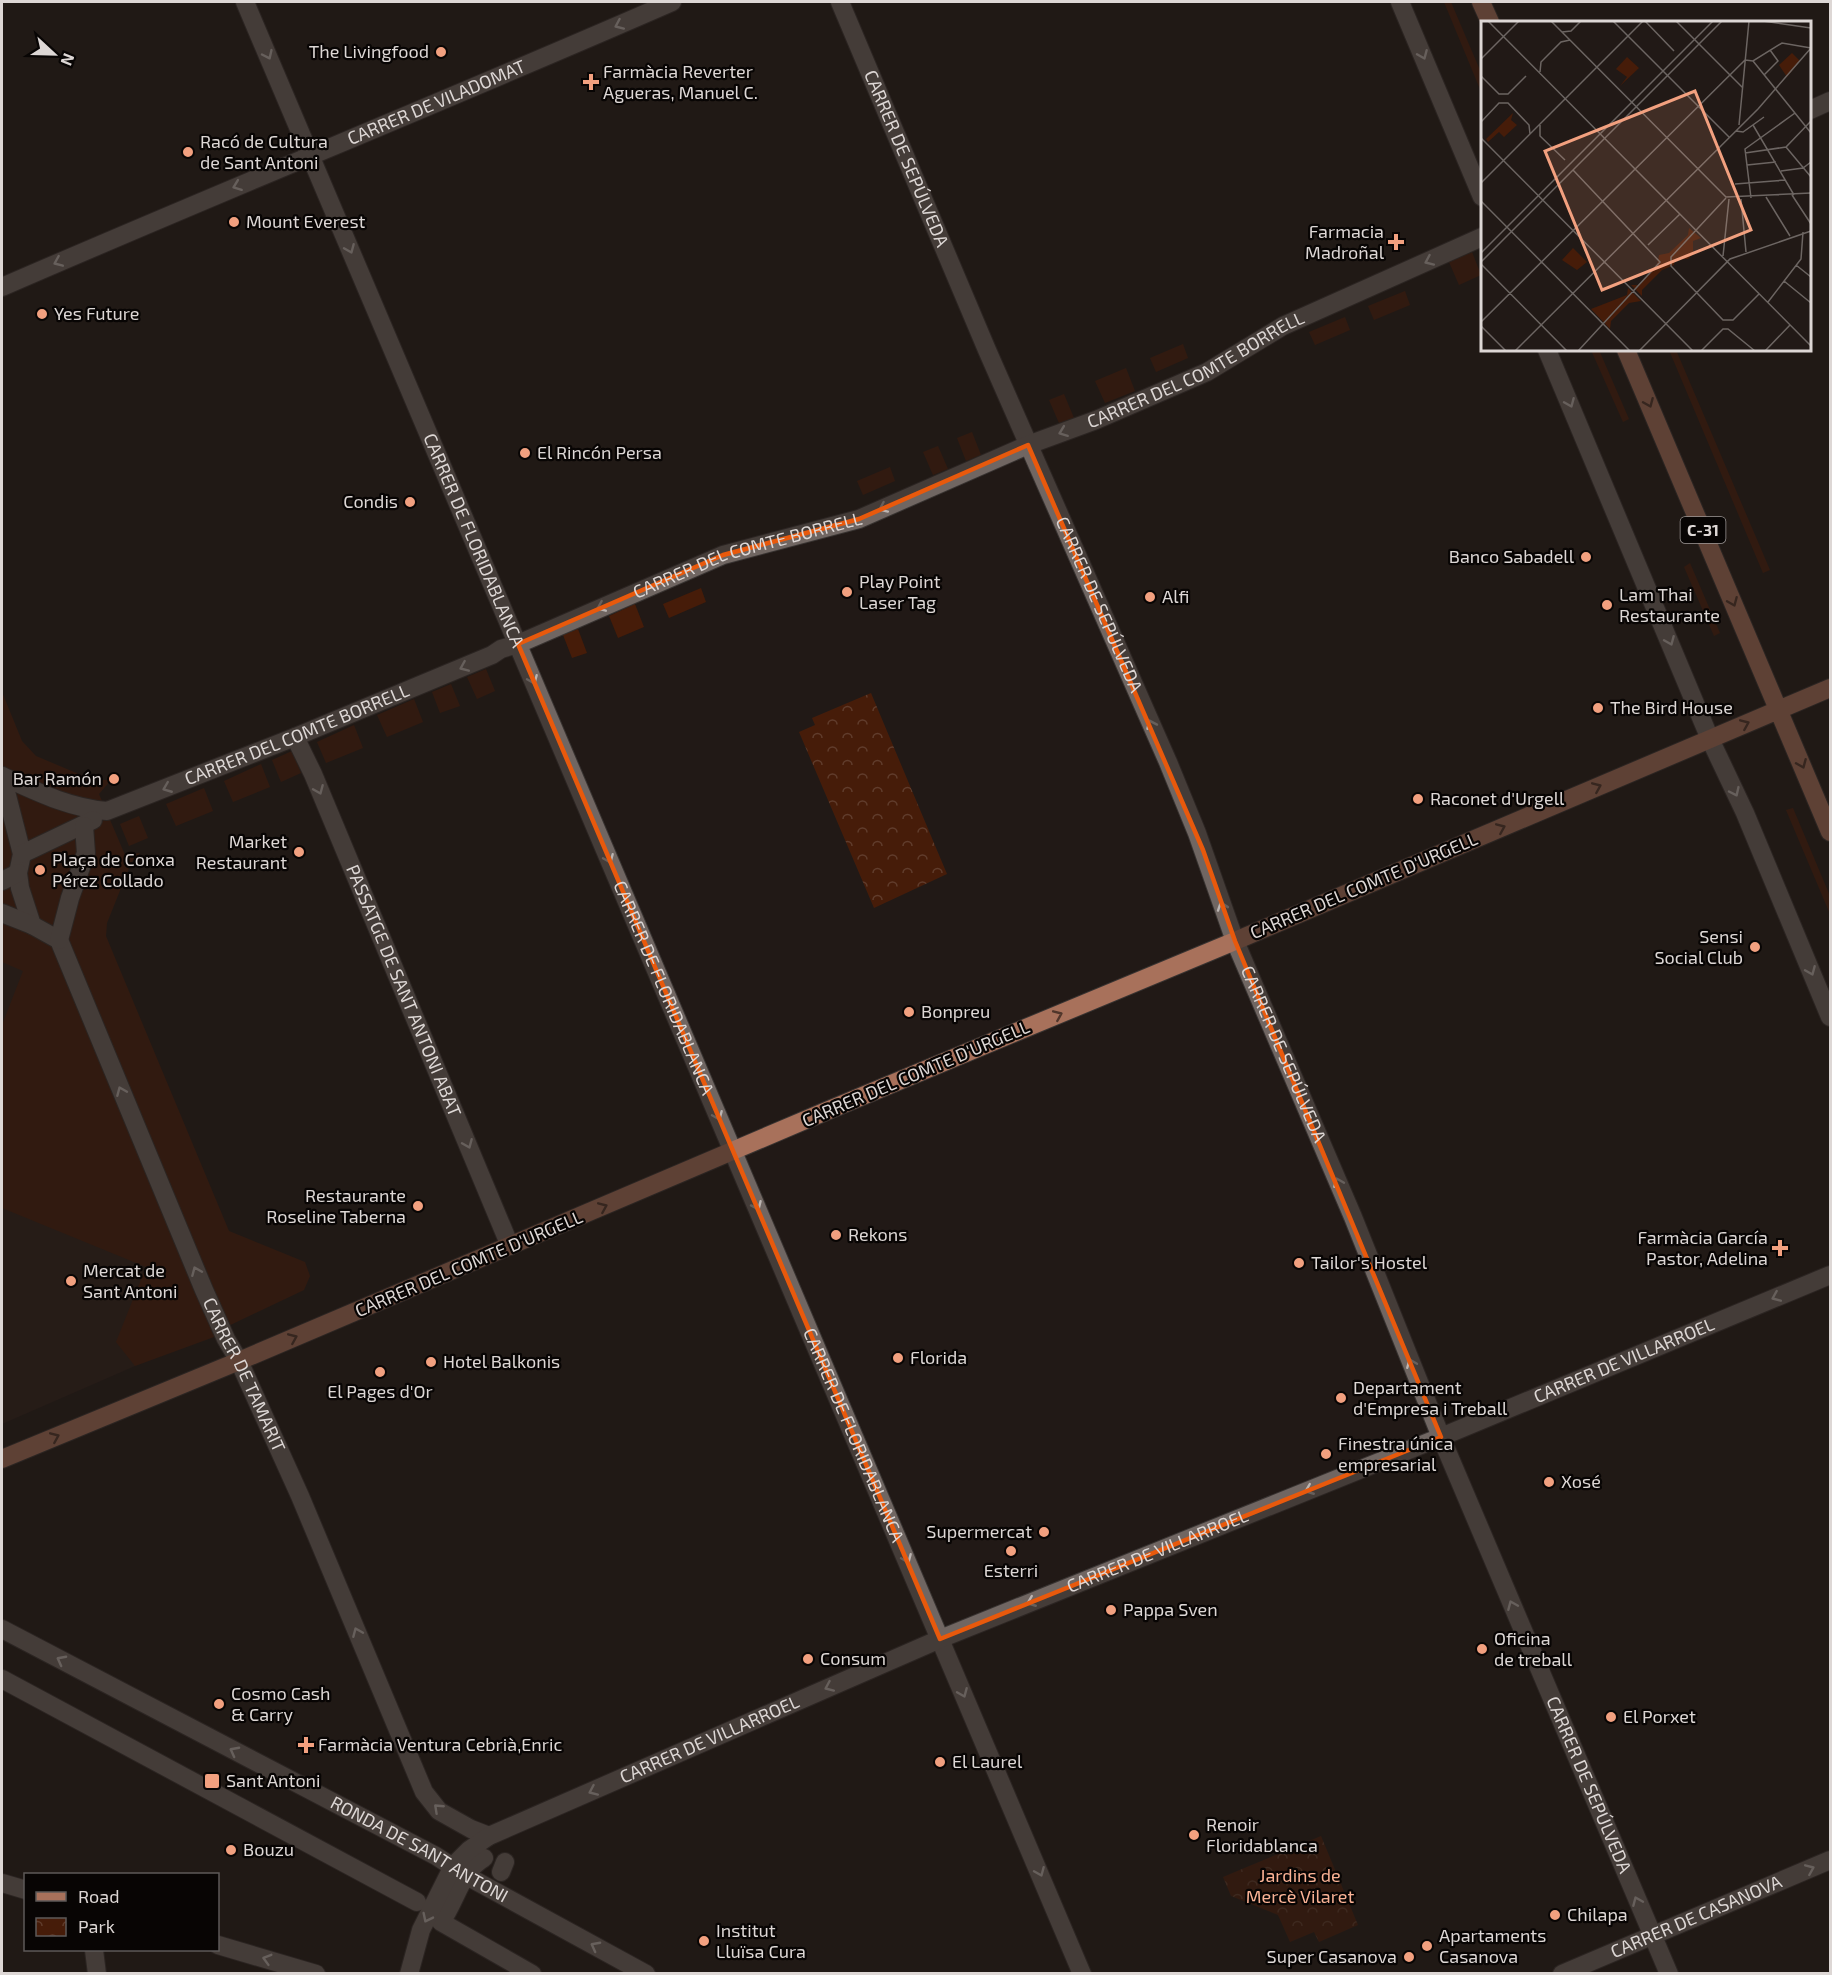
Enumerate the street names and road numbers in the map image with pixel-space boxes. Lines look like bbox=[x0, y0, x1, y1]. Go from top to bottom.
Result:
street label: CARRER DE VILADOMAT bbox=[344, 54, 529, 149]
street label: CARRER DE SEPÚLVEDA bbox=[860, 67, 954, 251]
street label: CARRER DEL COMTE BORRELL bbox=[1084, 306, 1307, 432]
street label: CARRER DE FLORIDABLANCA bbox=[419, 430, 530, 651]
street label: CARRER DEL COMTE BORRELL bbox=[629, 507, 864, 603]
street label: CARRER DE SEPÚLVEDA bbox=[1052, 513, 1148, 696]
road number: C-31 bbox=[1680, 517, 1726, 543]
street label: CARRER DEL COMTE BORRELL bbox=[181, 679, 412, 789]
street label: CARRER DEL COMTE D'URGELL bbox=[1247, 827, 1481, 943]
street label: PASSATGE DE SANT ANTONI ABAT bbox=[342, 861, 467, 1120]
street label: CARRER DE FLORIDABLANCA bbox=[609, 877, 720, 1099]
street label: CARRER DE SEPÚLVEDA bbox=[1237, 962, 1332, 1146]
street label: CARRER DEL COMTE D'URGELL bbox=[799, 1015, 1033, 1131]
street label: CARRER DEL COMTE D'URGELL bbox=[352, 1205, 586, 1321]
street label: CARRER DE TAMARIT bbox=[199, 1294, 291, 1456]
street label: CARRER DE VILLARROEL bbox=[1530, 1312, 1717, 1407]
street label: CARRER DE FLORIDABLANCA bbox=[799, 1324, 910, 1546]
street label: CARRER DE VILLARROEL bbox=[1063, 1504, 1251, 1597]
street label: CARRER DE VILLARROEL bbox=[616, 1690, 802, 1788]
street label: CARRER DE SEPÚLVEDA bbox=[1542, 1693, 1637, 1877]
street label: RONDA DE SANT ANTONI bbox=[327, 1791, 512, 1907]
street label: CARRER DE CASANOVA bbox=[1607, 1869, 1786, 1962]

